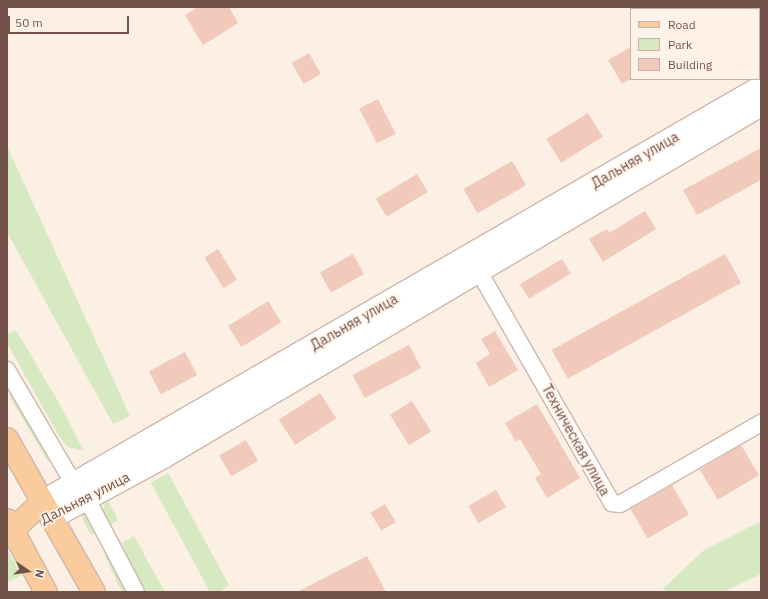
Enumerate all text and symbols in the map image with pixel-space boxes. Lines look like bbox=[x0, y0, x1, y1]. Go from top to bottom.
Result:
scale bar bbox=[10, 8, 131, 34]
legend bbox=[630, 8, 760, 80]
text: 50 m bbox=[15, 15, 43, 30]
text: Road bbox=[668, 17, 696, 32]
text: Park bbox=[668, 37, 692, 52]
text: Building bbox=[668, 57, 712, 72]
street label: Дальняя улица bbox=[588, 128, 682, 192]
street label: Дальняя улица bbox=[307, 290, 401, 354]
street label: Техническая улица bbox=[538, 381, 614, 499]
street label: Дальняя улица bbox=[37, 468, 133, 528]
north arrow bbox=[8, 551, 48, 591]
text: N bbox=[32, 568, 47, 579]

